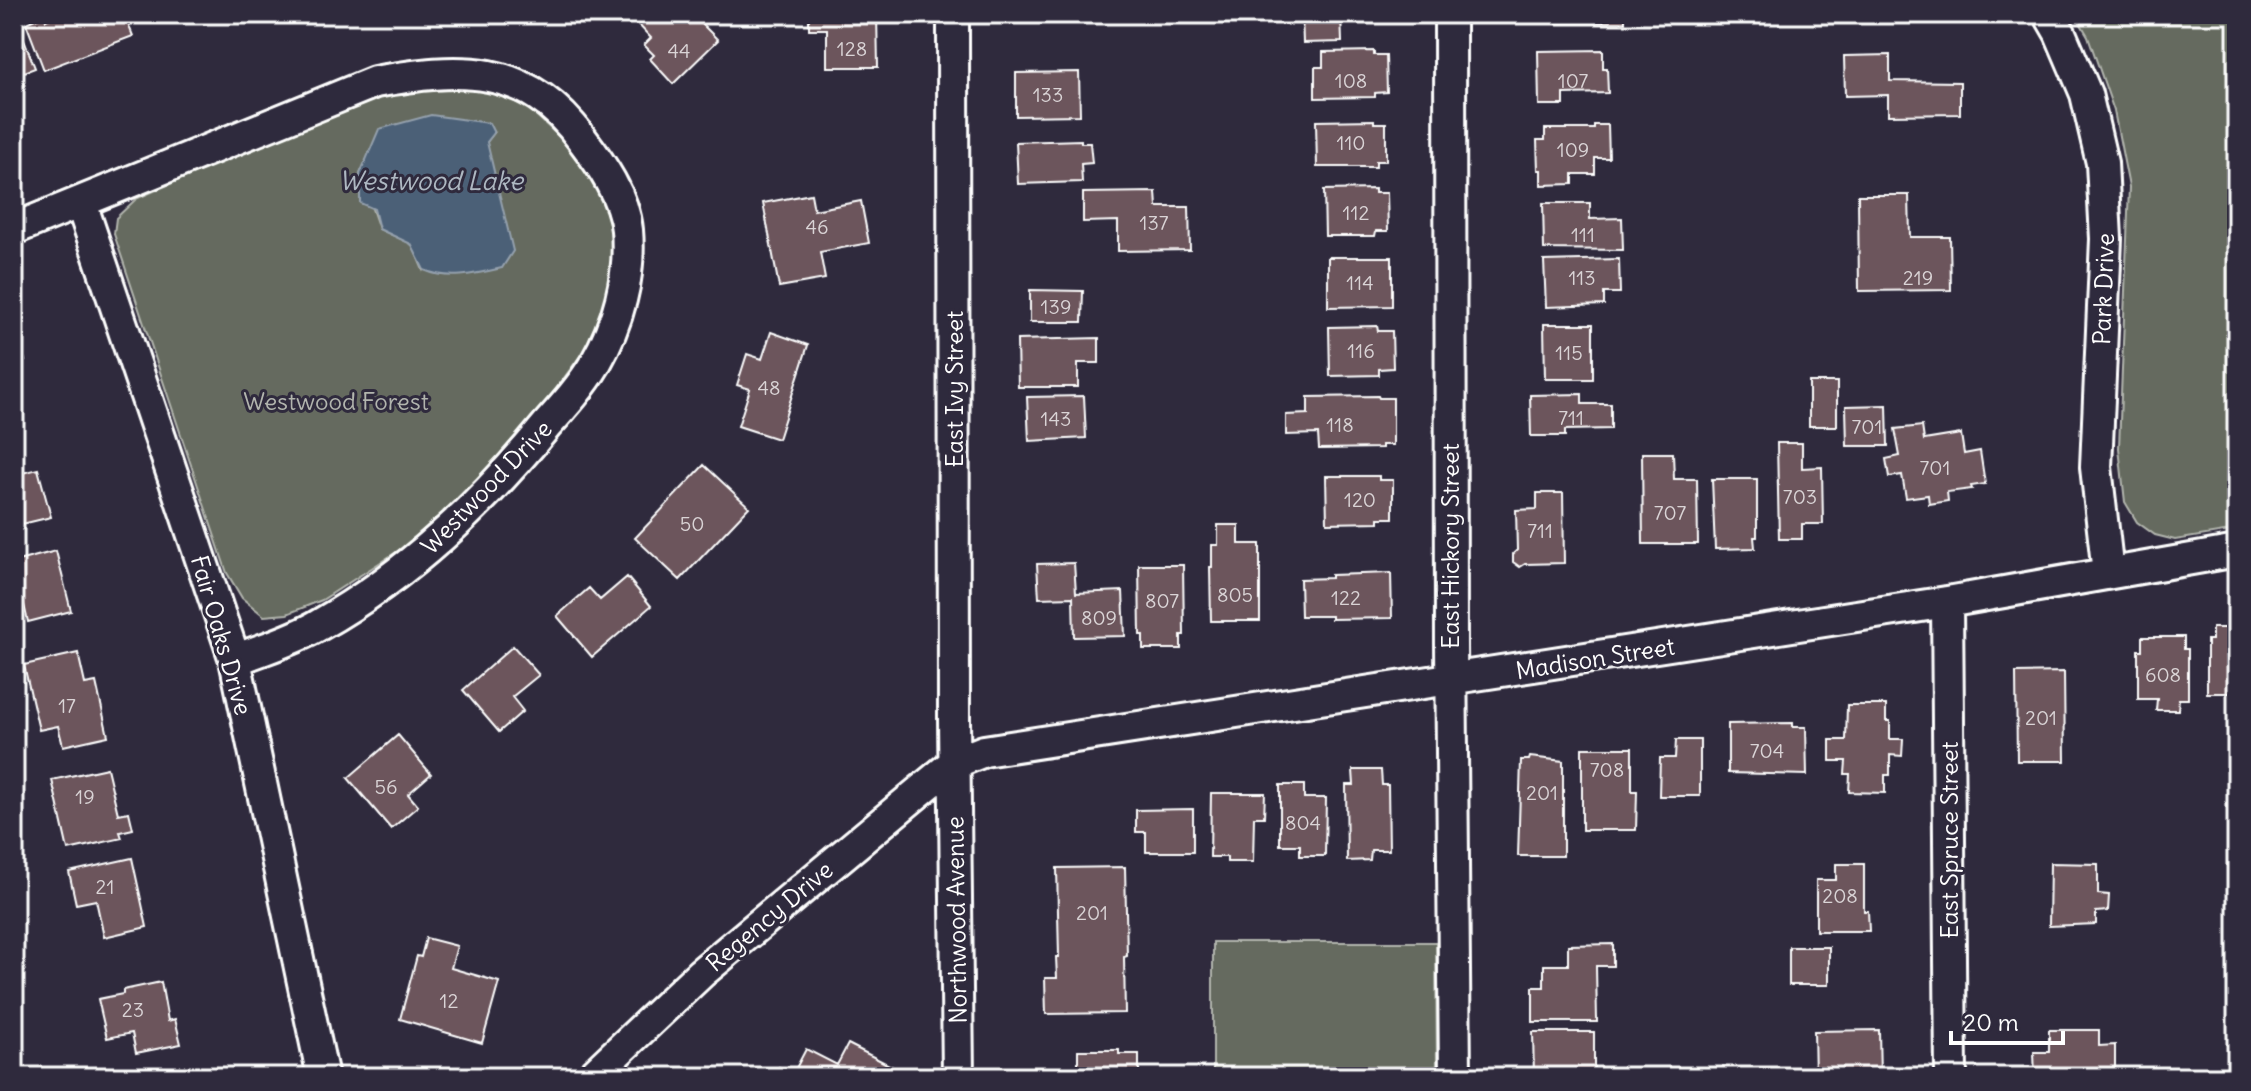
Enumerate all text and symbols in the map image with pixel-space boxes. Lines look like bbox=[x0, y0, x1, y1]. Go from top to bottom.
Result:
house number: 128 bbox=[837, 36, 867, 61]
house number: 44 bbox=[667, 38, 691, 63]
house number: 108 bbox=[1335, 68, 1367, 93]
house number: 107 bbox=[1558, 68, 1589, 93]
house number: 133 bbox=[1033, 82, 1063, 107]
house number: 110 bbox=[1336, 130, 1366, 155]
house number: 109 bbox=[1557, 137, 1589, 162]
water label: Westwood Lake bbox=[339, 164, 525, 197]
house number: 112 bbox=[1343, 200, 1369, 225]
house number: 137 bbox=[1139, 210, 1169, 235]
house number: 46 bbox=[805, 214, 829, 239]
house number: 111 bbox=[1571, 222, 1595, 247]
street label: Park Drive bbox=[2086, 232, 2120, 346]
house number: 113 bbox=[1568, 265, 1596, 290]
house number: 219 bbox=[1903, 265, 1933, 290]
house number: 114 bbox=[1346, 270, 1374, 295]
house number: 139 bbox=[1041, 294, 1071, 319]
street label: East Ivy Street bbox=[939, 311, 969, 467]
house number: 116 bbox=[1347, 338, 1375, 363]
house number: 115 bbox=[1555, 340, 1583, 365]
house number: 48 bbox=[757, 375, 781, 400]
park label: Westwood Forest bbox=[243, 386, 429, 416]
house number: 711 bbox=[1558, 405, 1584, 430]
house number: 143 bbox=[1041, 406, 1071, 431]
house number: 118 bbox=[1326, 412, 1354, 437]
street label: Westwood Drive bbox=[414, 414, 558, 560]
house number: 701 bbox=[1852, 414, 1882, 439]
street label: East Hickory Street bbox=[1435, 443, 1465, 649]
house number: 701 bbox=[1920, 455, 1950, 480]
house number: 703 bbox=[1783, 484, 1817, 509]
house number: 120 bbox=[1344, 487, 1376, 512]
house number: 707 bbox=[1654, 500, 1686, 525]
house number: 50 bbox=[680, 511, 704, 536]
house number: 711 bbox=[1527, 518, 1553, 543]
street label: Fair Oaks Drive bbox=[185, 552, 259, 718]
house number: 805 bbox=[1217, 582, 1253, 607]
house number: 122 bbox=[1331, 585, 1361, 610]
house number: 807 bbox=[1145, 588, 1179, 613]
house number: 809 bbox=[1081, 605, 1117, 630]
street label: Madison Street bbox=[1513, 631, 1677, 685]
house number: 608 bbox=[2145, 662, 2181, 687]
house number: 17 bbox=[58, 693, 76, 718]
house number: 201 bbox=[2025, 705, 2057, 730]
house number: 704 bbox=[1750, 738, 1784, 763]
street label: East Spruce Street bbox=[1934, 741, 1964, 939]
house number: 708 bbox=[1590, 757, 1624, 782]
house number: 56 bbox=[374, 774, 398, 799]
house number: 201 bbox=[1526, 780, 1558, 805]
house number: 19 bbox=[75, 784, 95, 809]
house number: 804 bbox=[1285, 810, 1321, 835]
street label: Northwood Avenue bbox=[939, 816, 973, 1024]
street label: Regency Drive bbox=[700, 854, 838, 978]
house number: 21 bbox=[96, 874, 114, 899]
house number: 208 bbox=[1822, 883, 1858, 908]
house number: 201 bbox=[1076, 900, 1108, 925]
house number: 12 bbox=[440, 988, 458, 1013]
scale bar bbox=[1951, 995, 2063, 1045]
house number: 23 bbox=[122, 997, 144, 1022]
text: 20 m bbox=[1963, 1007, 2019, 1037]

